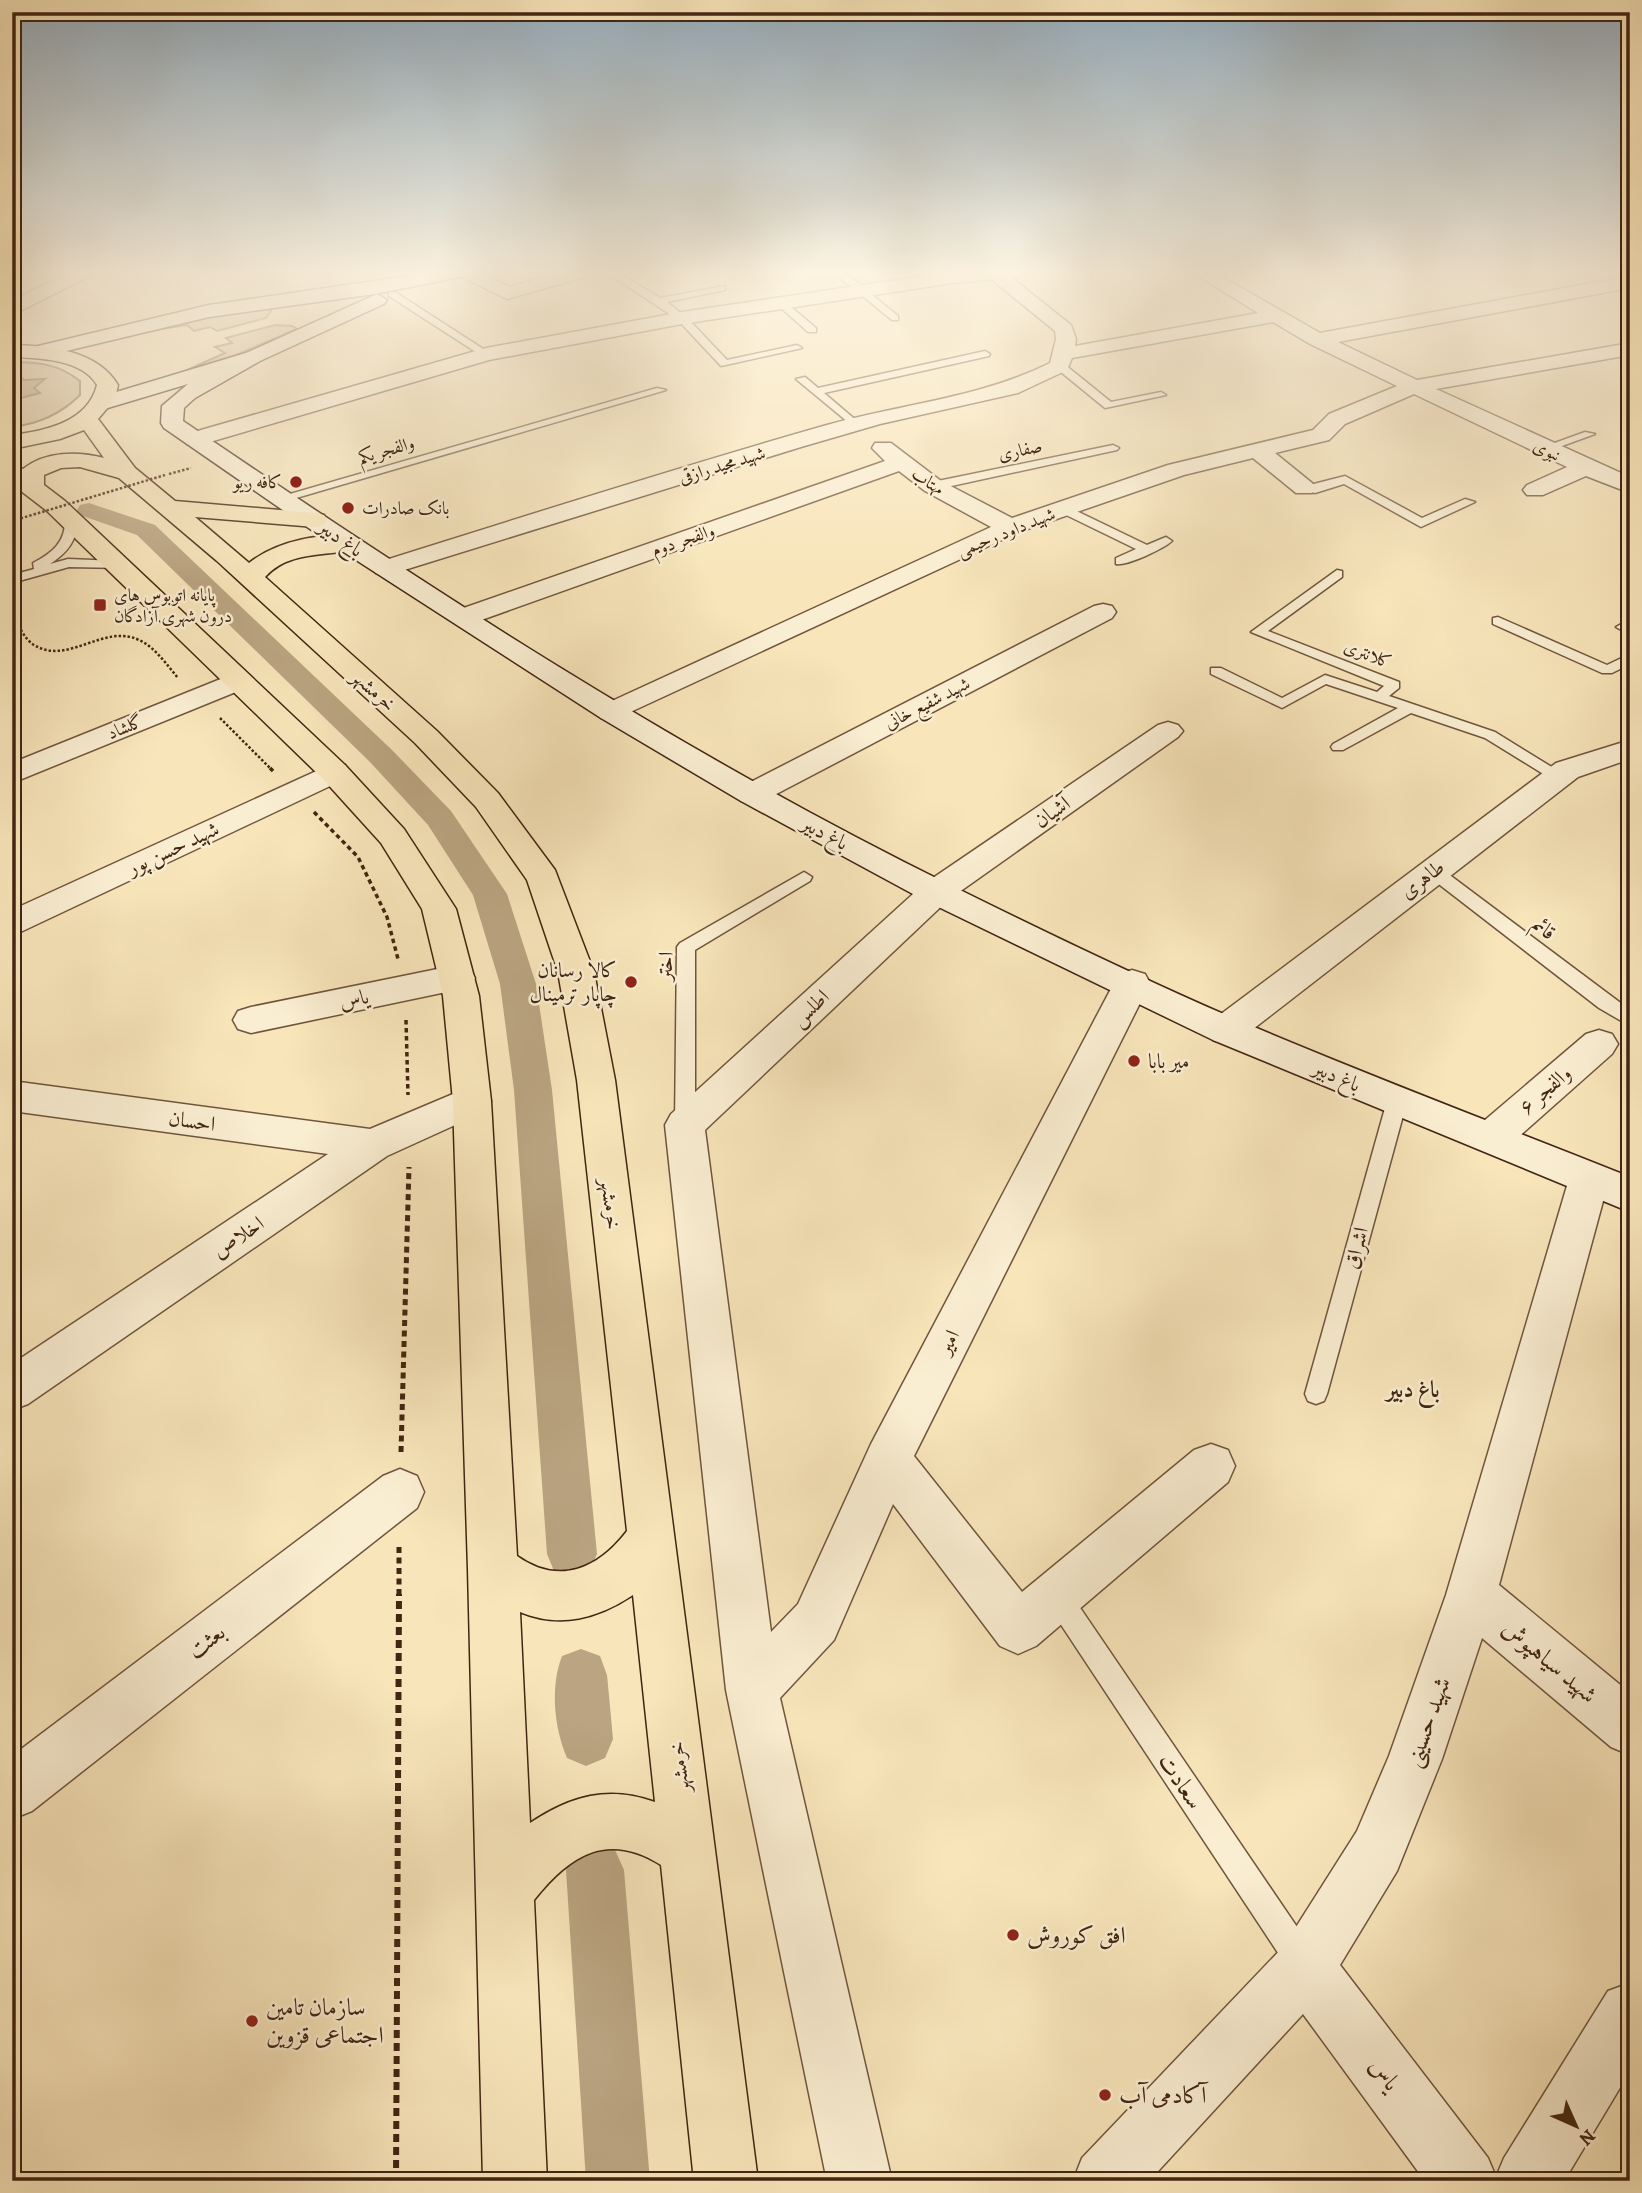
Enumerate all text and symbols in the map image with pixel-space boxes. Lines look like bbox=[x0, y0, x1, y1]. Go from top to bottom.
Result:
street label: والفجر یکم bbox=[355, 431, 418, 474]
street label: نبوی bbox=[1529, 433, 1565, 467]
street label: صفاری bbox=[996, 434, 1044, 466]
street label: شهید مجید رازقی bbox=[676, 440, 768, 490]
street label: مهتاب bbox=[907, 461, 949, 501]
place label: کافه ریو bbox=[231, 470, 282, 494]
marker: کافه ریو bbox=[288, 474, 304, 490]
place label: بانک صادرات bbox=[362, 496, 449, 520]
marker: بانک صادرات bbox=[340, 500, 356, 516]
street label: شهید داود رحیمی bbox=[953, 501, 1059, 563]
street label: باغ دبیر bbox=[309, 511, 369, 567]
street label: والفجر دوم bbox=[648, 518, 719, 566]
place label: پایانه اتوبوس های درون شهری آزادگان bbox=[114, 583, 232, 628]
marker: پایانه اتوبوس های درون شهری آزادگان bbox=[92, 597, 108, 613]
street label: کلانتری bbox=[1341, 634, 1395, 674]
street label: خرمشهر bbox=[344, 661, 402, 718]
street label: شهید شفیع خانی bbox=[880, 671, 976, 738]
street label: گلشاد bbox=[104, 709, 146, 745]
street label: آشیان bbox=[1028, 788, 1078, 834]
street label: باغ دبیر bbox=[793, 808, 853, 860]
street label: شهید حسن پور bbox=[121, 815, 224, 883]
street label: طاهری bbox=[1394, 853, 1450, 905]
street label: قائم bbox=[1524, 910, 1562, 949]
street label: اختر bbox=[650, 950, 680, 984]
place label: کالا رسانان چاپار ترمینال bbox=[529, 956, 617, 1009]
marker: کالا رسانان چاپار ترمینال bbox=[623, 974, 639, 990]
street label: یاس bbox=[337, 982, 372, 1016]
street label: اطلس bbox=[785, 983, 835, 1033]
place label: میر بابا bbox=[1148, 1047, 1189, 1075]
marker: میر بابا bbox=[1126, 1053, 1142, 1069]
street label: باغ دبیر bbox=[1305, 1053, 1365, 1102]
street label: والفجر ۶ bbox=[1513, 1059, 1577, 1121]
street label: احسان bbox=[167, 1104, 217, 1138]
street label: خرمشهر bbox=[594, 1175, 628, 1231]
street label: اخلاص bbox=[206, 1209, 270, 1265]
street label: اشراق bbox=[1337, 1224, 1375, 1272]
street label: امیر bbox=[929, 1325, 966, 1361]
district label: باغ دبیر bbox=[1383, 1374, 1440, 1408]
street label: شهید سیاهپوش bbox=[1496, 1612, 1604, 1710]
street label: بعثت bbox=[180, 1616, 232, 1666]
street label: شهید حسینی bbox=[1396, 1672, 1459, 1772]
street label: خرمشهر bbox=[662, 1740, 696, 1796]
street label: سعادت bbox=[1151, 1747, 1211, 1815]
place label: افق کوروش bbox=[1027, 1919, 1126, 1951]
marker: افق کوروش bbox=[1005, 1927, 1021, 1943]
place label: سازمان تامین اجتماعی قزوین bbox=[266, 1991, 384, 2051]
marker: سازمان تامین اجتماعی قزوین bbox=[244, 2013, 260, 2029]
street label: یاس bbox=[1362, 2051, 1409, 2098]
place label: آکادمی آب bbox=[1119, 2079, 1209, 2111]
marker: آکادمی آب bbox=[1097, 2087, 1113, 2103]
north arrow bbox=[1540, 2092, 1610, 2162]
text: N bbox=[1573, 2123, 1601, 2152]

